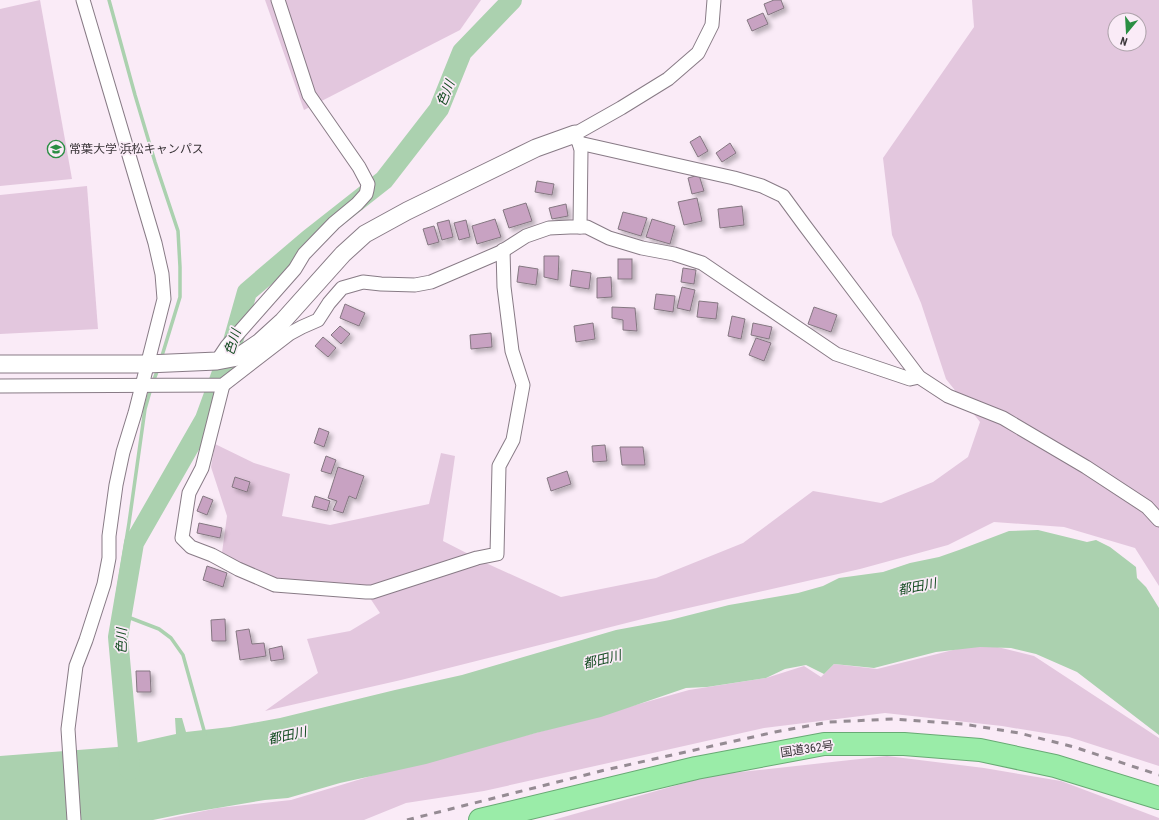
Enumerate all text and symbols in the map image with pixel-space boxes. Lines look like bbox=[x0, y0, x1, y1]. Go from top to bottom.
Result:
north arrow bbox=[1107, 12, 1147, 52]
text: N bbox=[1119, 34, 1129, 48]
water label: 色川 bbox=[434, 76, 458, 108]
school or university icon: 常葉大学 浜松キャンパス bbox=[46, 139, 66, 159]
place label: 常葉大学 浜松キャンパス bbox=[69, 142, 204, 156]
water label: 色川 bbox=[221, 326, 244, 357]
water label: 都田川 bbox=[897, 575, 940, 598]
water label: 色川 bbox=[114, 626, 129, 654]
water label: 都田川 bbox=[581, 647, 625, 671]
water label: 都田川 bbox=[266, 724, 310, 747]
street label: 国道362号 bbox=[779, 738, 835, 760]

